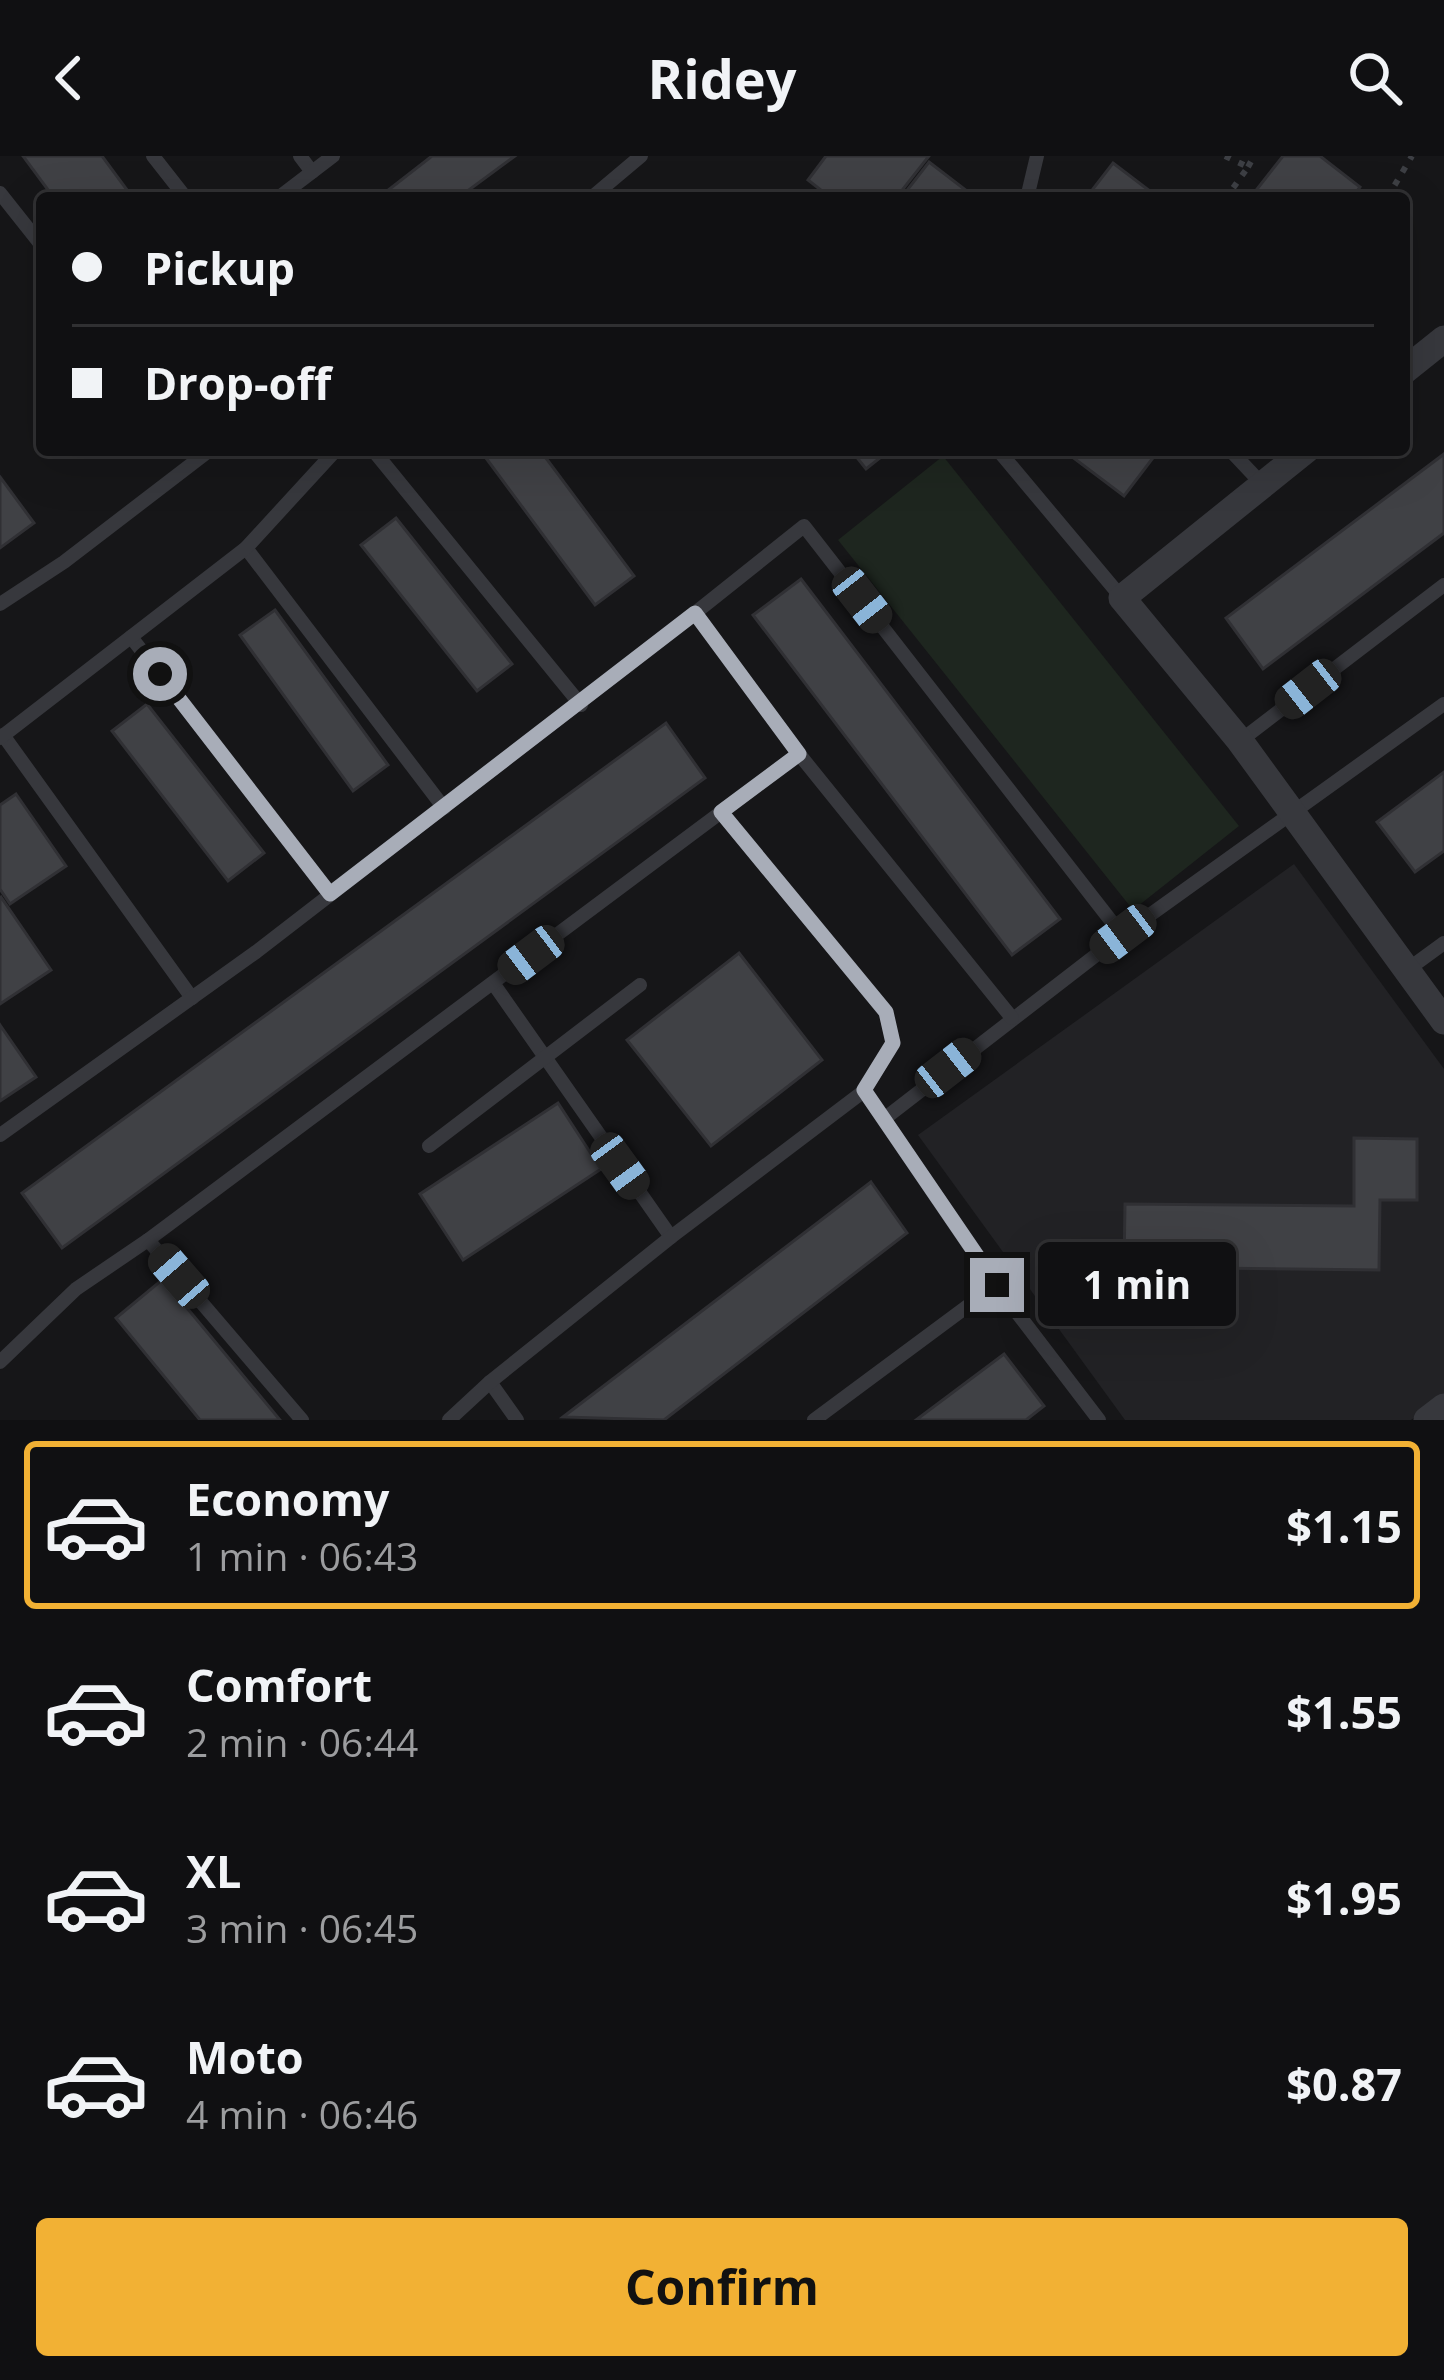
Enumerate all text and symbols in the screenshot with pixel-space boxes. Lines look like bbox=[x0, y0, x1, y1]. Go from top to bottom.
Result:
text: Ridey bbox=[648, 41, 796, 115]
icon: back bbox=[36, 45, 102, 111]
icon: search bbox=[1342, 45, 1408, 111]
text: Pickup bbox=[144, 237, 295, 298]
text: Drop-off bbox=[144, 352, 331, 413]
car bbox=[826, 561, 898, 639]
route start bbox=[133, 647, 187, 701]
car bbox=[1269, 653, 1347, 725]
car bbox=[1083, 898, 1163, 970]
car bbox=[491, 919, 571, 991]
car bbox=[909, 1032, 987, 1104]
car bbox=[584, 1126, 656, 1206]
car bbox=[142, 1237, 216, 1315]
callout: 1 min bbox=[1039, 1243, 1237, 1327]
text: 1 min bbox=[1083, 1257, 1191, 1310]
route end bbox=[970, 1258, 1024, 1312]
text: Economy bbox=[186, 1468, 389, 1529]
icon: car bbox=[42, 1471, 150, 1579]
text: $1.15 bbox=[1286, 1495, 1402, 1556]
text: 1 min · 06:43 bbox=[186, 1529, 418, 1582]
text: Comfort bbox=[186, 1654, 372, 1715]
icon: car bbox=[42, 1657, 150, 1765]
text: $1.55 bbox=[1286, 1681, 1402, 1742]
text: 2 min · 06:44 bbox=[186, 1715, 418, 1768]
text: XL bbox=[186, 1840, 241, 1901]
icon: car bbox=[42, 1843, 150, 1951]
text: $1.95 bbox=[1286, 1867, 1402, 1928]
text: 3 min · 06:45 bbox=[186, 1901, 418, 1954]
text: Moto bbox=[186, 2026, 304, 2087]
icon: car bbox=[42, 2029, 150, 2137]
text: $0.87 bbox=[1286, 2053, 1402, 2114]
text: 4 min · 06:46 bbox=[186, 2087, 418, 2140]
button: Confirm bbox=[36, 2218, 1408, 2356]

